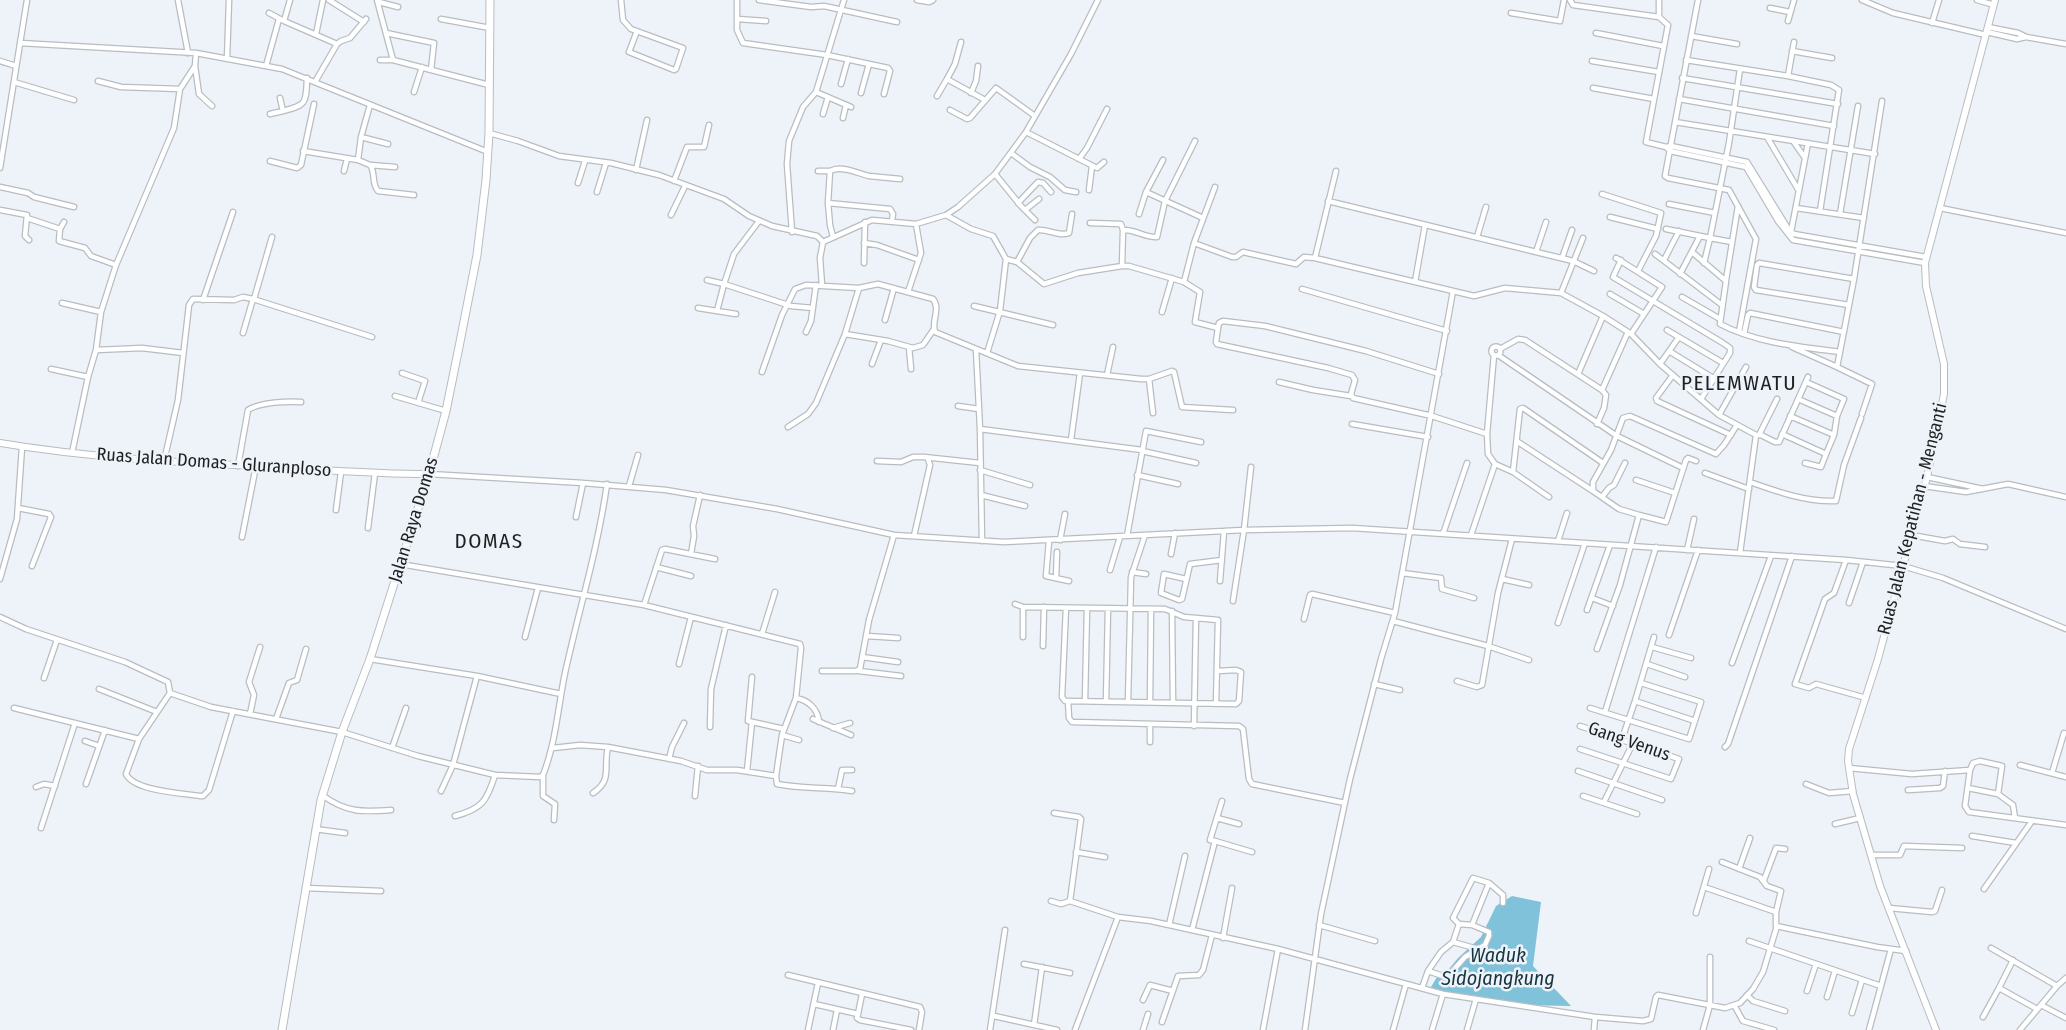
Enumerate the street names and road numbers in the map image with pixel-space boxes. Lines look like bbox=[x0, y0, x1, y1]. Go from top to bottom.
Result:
street label: Ruas Jalan Kepatihan - Menganti bbox=[1874, 401, 1952, 637]
street label: Ruas Jalan Domas - Gluranploso bbox=[96, 444, 332, 482]
street label: Jalan Raya Domas bbox=[385, 455, 443, 585]
street label: Gang Venus bbox=[1585, 718, 1673, 766]

